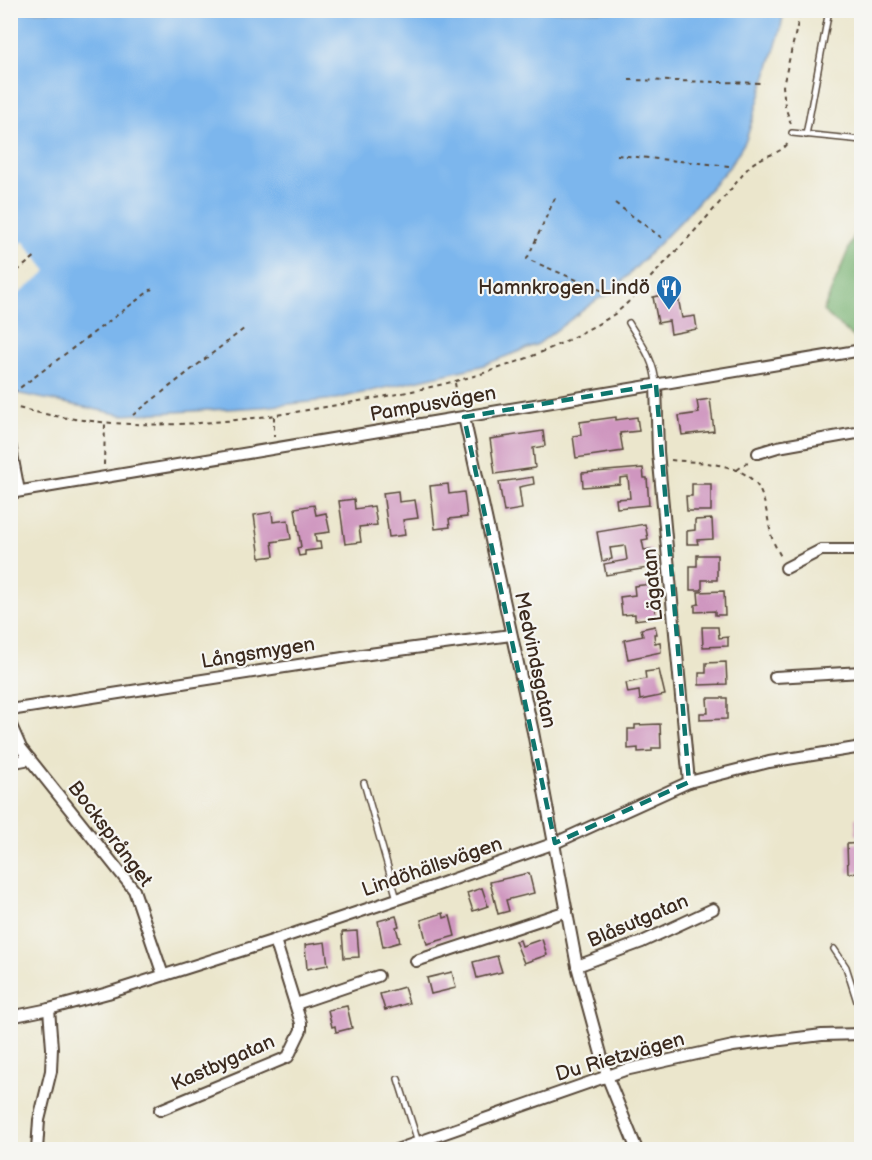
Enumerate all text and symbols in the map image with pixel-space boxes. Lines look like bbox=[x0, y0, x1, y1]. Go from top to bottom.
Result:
restaurant icon: Hamnkrogen Lindö bbox=[654, 273, 684, 311]
place label: Hamnkrogen Lindö bbox=[478, 276, 650, 300]
street label: Pampusvägen bbox=[368, 381, 498, 427]
street label: Lägatan bbox=[638, 547, 668, 623]
street label: Medvindsgatan bbox=[509, 590, 561, 730]
street label: Långsmygen bbox=[199, 632, 317, 674]
street label: Bocksprånget bbox=[63, 776, 157, 892]
street label: Lindöhällsvägen bbox=[359, 832, 505, 902]
street label: Blåsutgatan bbox=[584, 889, 692, 953]
street label: Du Rietzvägen bbox=[553, 1027, 687, 1087]
street label: Kastbygatan bbox=[168, 1030, 278, 1096]

